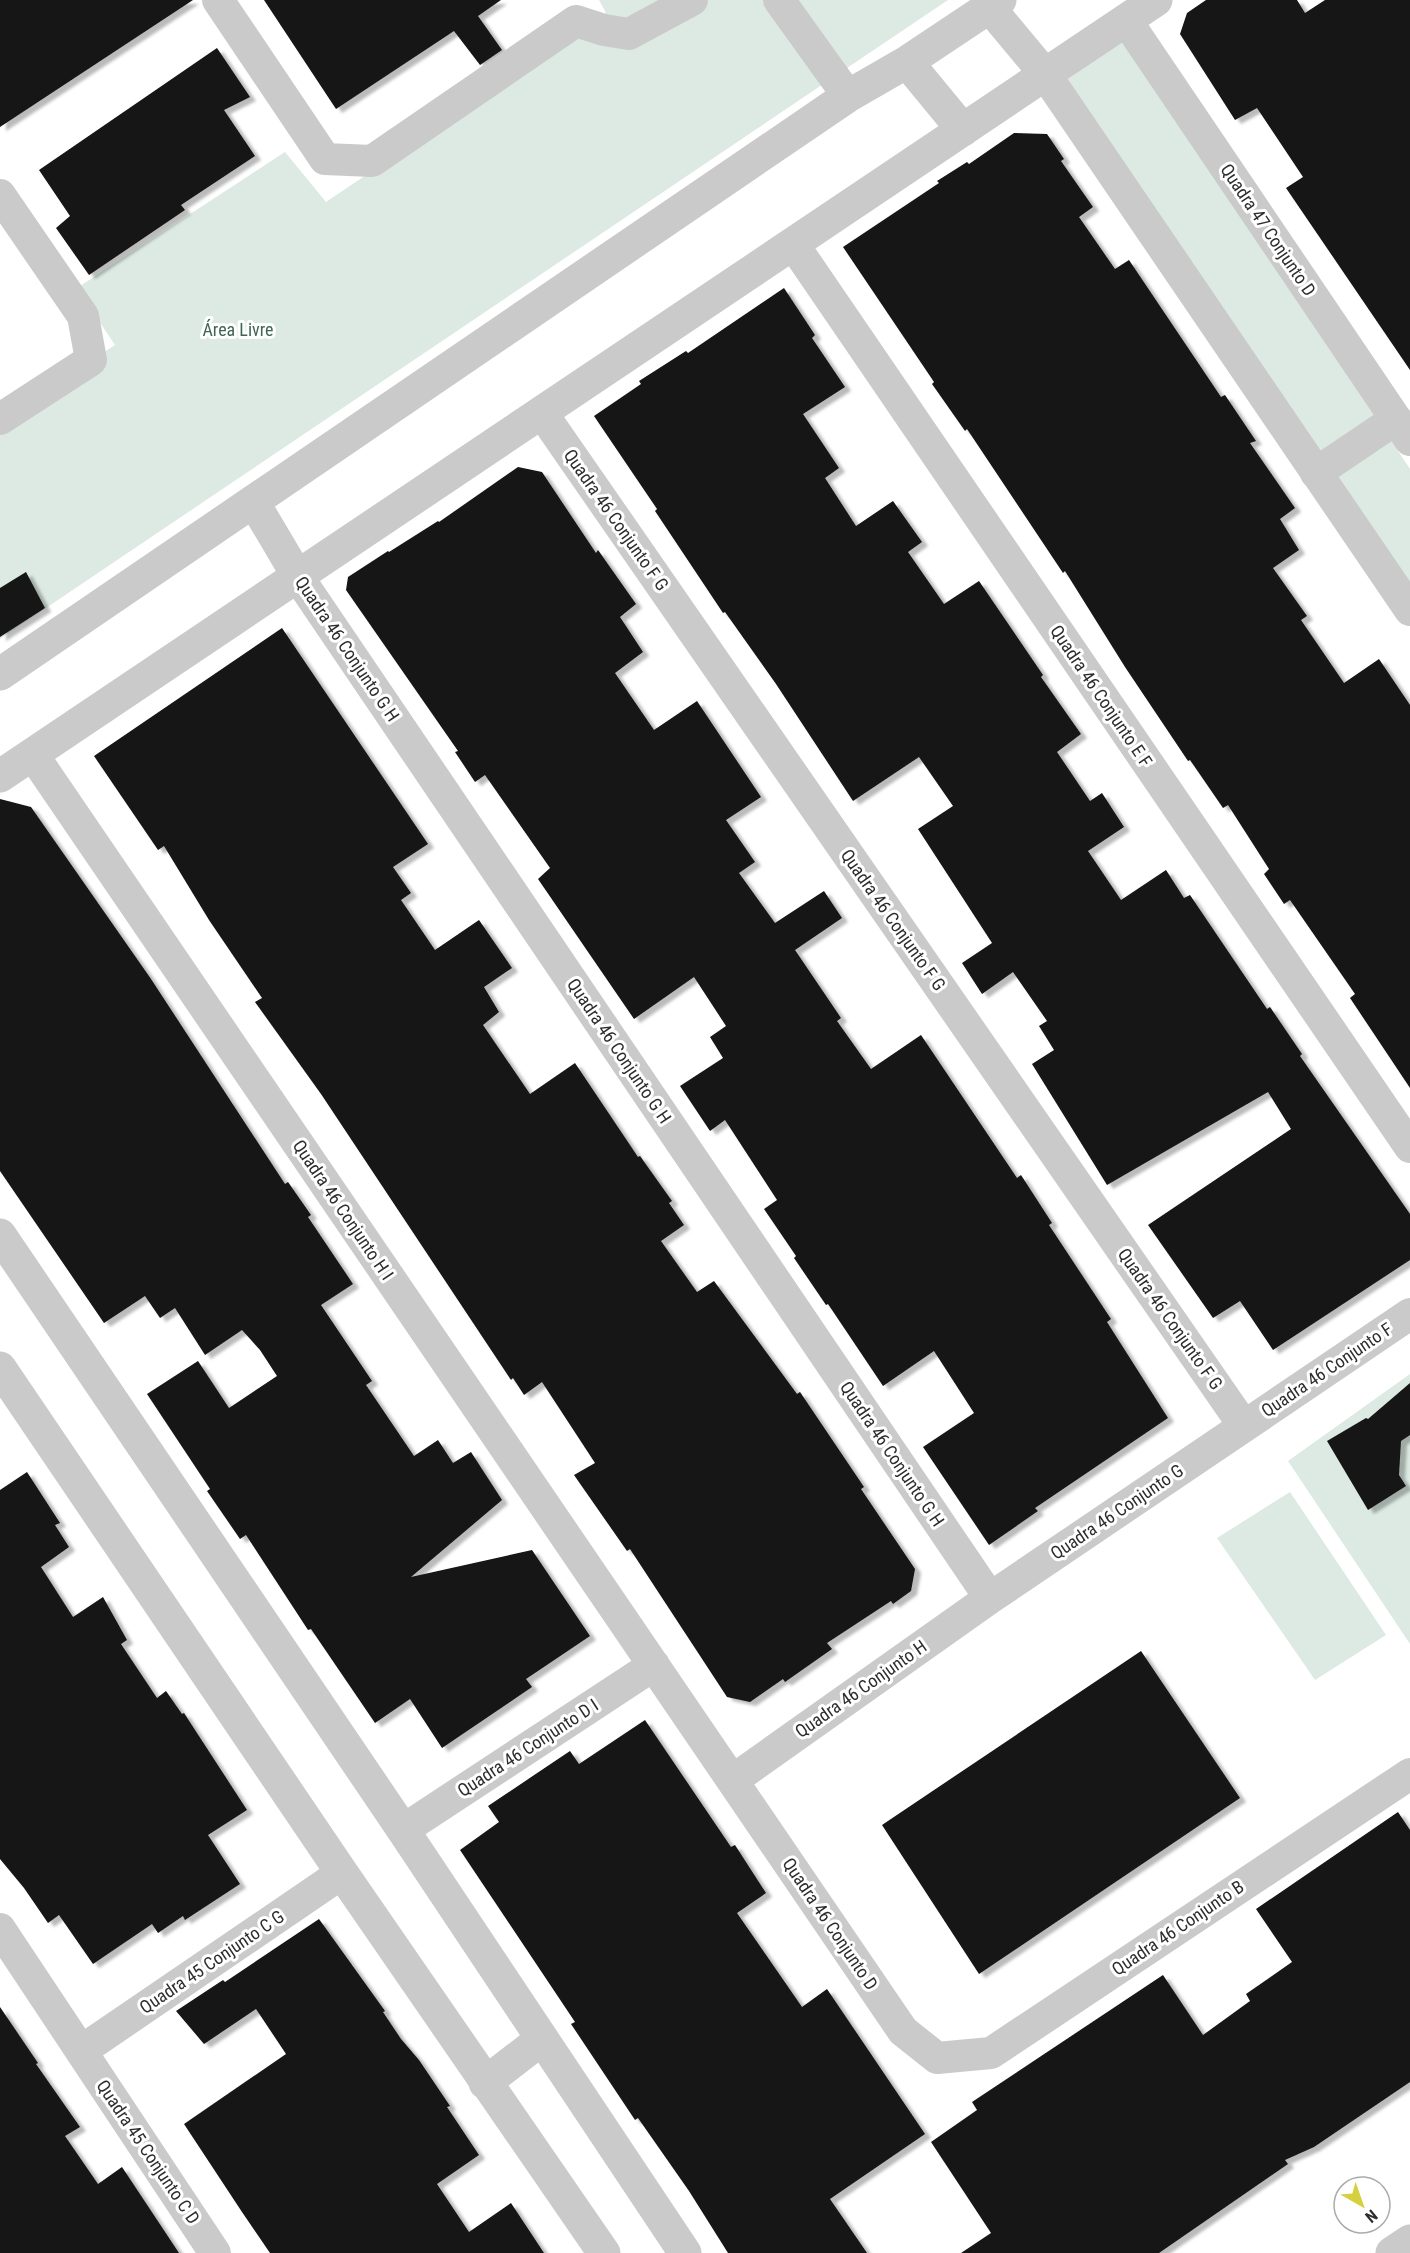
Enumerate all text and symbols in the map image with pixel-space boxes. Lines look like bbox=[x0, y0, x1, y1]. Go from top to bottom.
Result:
street label: Quadra 47 Conjunto D bbox=[1216, 160, 1320, 300]
park label: Área Livre bbox=[202, 319, 274, 340]
street label: Quadra 46 Conjunto F G bbox=[560, 445, 673, 595]
street label: Quadra 46 Conjunto G H bbox=[291, 572, 404, 725]
street label: Quadra 46 Conjunto E F bbox=[1046, 621, 1157, 771]
street label: Quadra 46 Conjunto F G bbox=[837, 845, 950, 995]
street label: Quadra 46 Conjunto G H bbox=[563, 974, 676, 1127]
street label: Quadra 46 Conjunto H I bbox=[289, 1136, 398, 1284]
street label: Quadra 46 Conjunto F G bbox=[1114, 1244, 1227, 1394]
street label: Quadra 46 Conjunto F bbox=[1257, 1318, 1396, 1421]
street label: Quadra 46 Conjunto G H bbox=[836, 1377, 949, 1530]
street label: Quadra 46 Conjunto G bbox=[1047, 1459, 1187, 1564]
street label: Quadra 46 Conjunto H bbox=[791, 1635, 931, 1742]
street label: Quadra 46 Conjunto D I bbox=[453, 1694, 602, 1801]
street label: Quadra 46 Conjunto D bbox=[778, 1854, 882, 1994]
street label: Quadra 46 Conjunto B bbox=[1108, 1876, 1248, 1979]
street label: Quadra 45 Conjunto C G bbox=[136, 1905, 288, 2018]
street label: Quadra 45 Conjunto C D bbox=[92, 2076, 204, 2228]
north arrow bbox=[1332, 2175, 1392, 2235]
text: N bbox=[1361, 2206, 1381, 2227]

